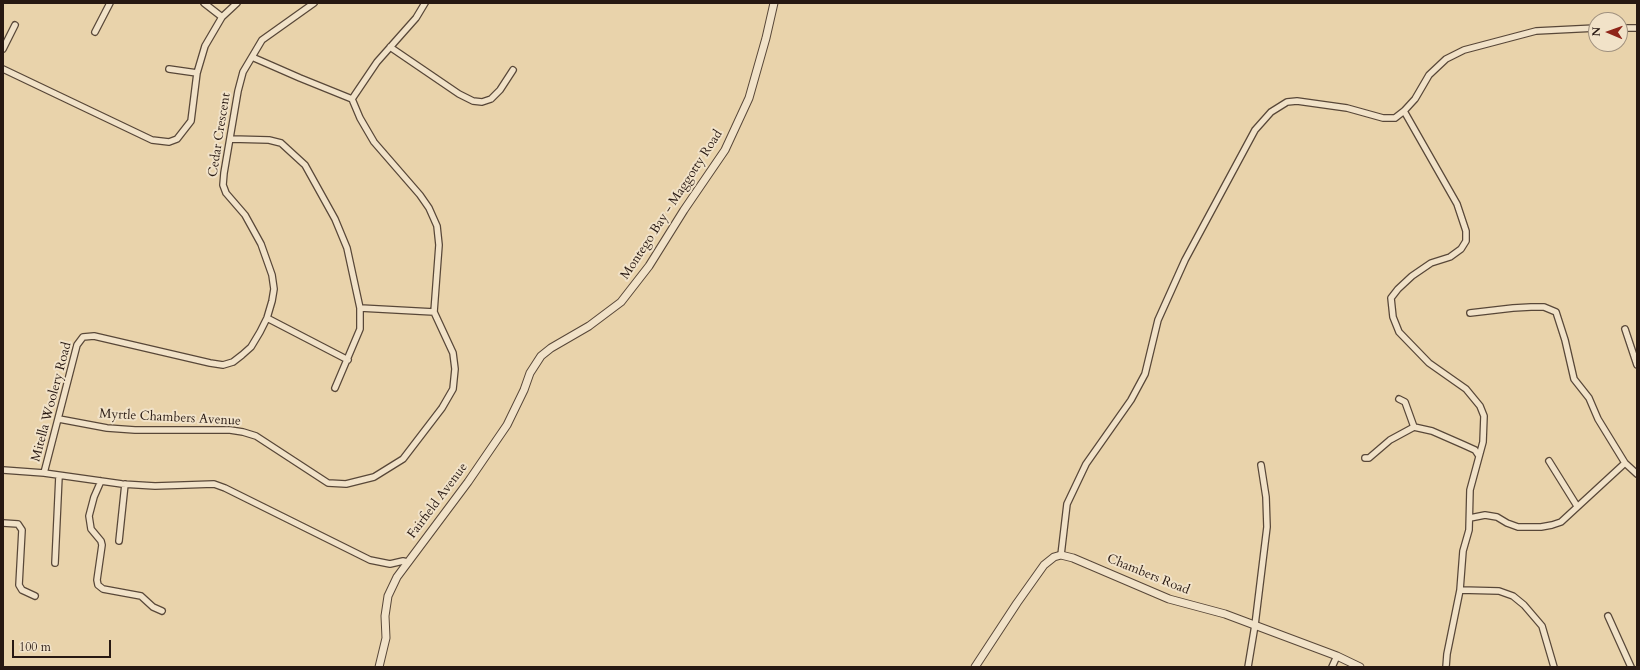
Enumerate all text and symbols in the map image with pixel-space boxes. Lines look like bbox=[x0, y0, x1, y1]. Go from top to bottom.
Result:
north arrow bbox=[1588, 12, 1628, 52]
text: N bbox=[1589, 27, 1604, 37]
street label: Cedar Crescent bbox=[206, 92, 234, 178]
street label: Montego Bay - Maggotty Road bbox=[618, 127, 726, 283]
street label: Mitella Woolery Road bbox=[29, 341, 75, 463]
street label: Myrtle Chambers Avenue bbox=[99, 406, 241, 430]
street label: Fairfield Avenue bbox=[405, 460, 471, 542]
street label: Chambers Road bbox=[1104, 551, 1192, 599]
scale bar bbox=[14, 632, 113, 658]
text: 100 m bbox=[19, 639, 51, 655]

